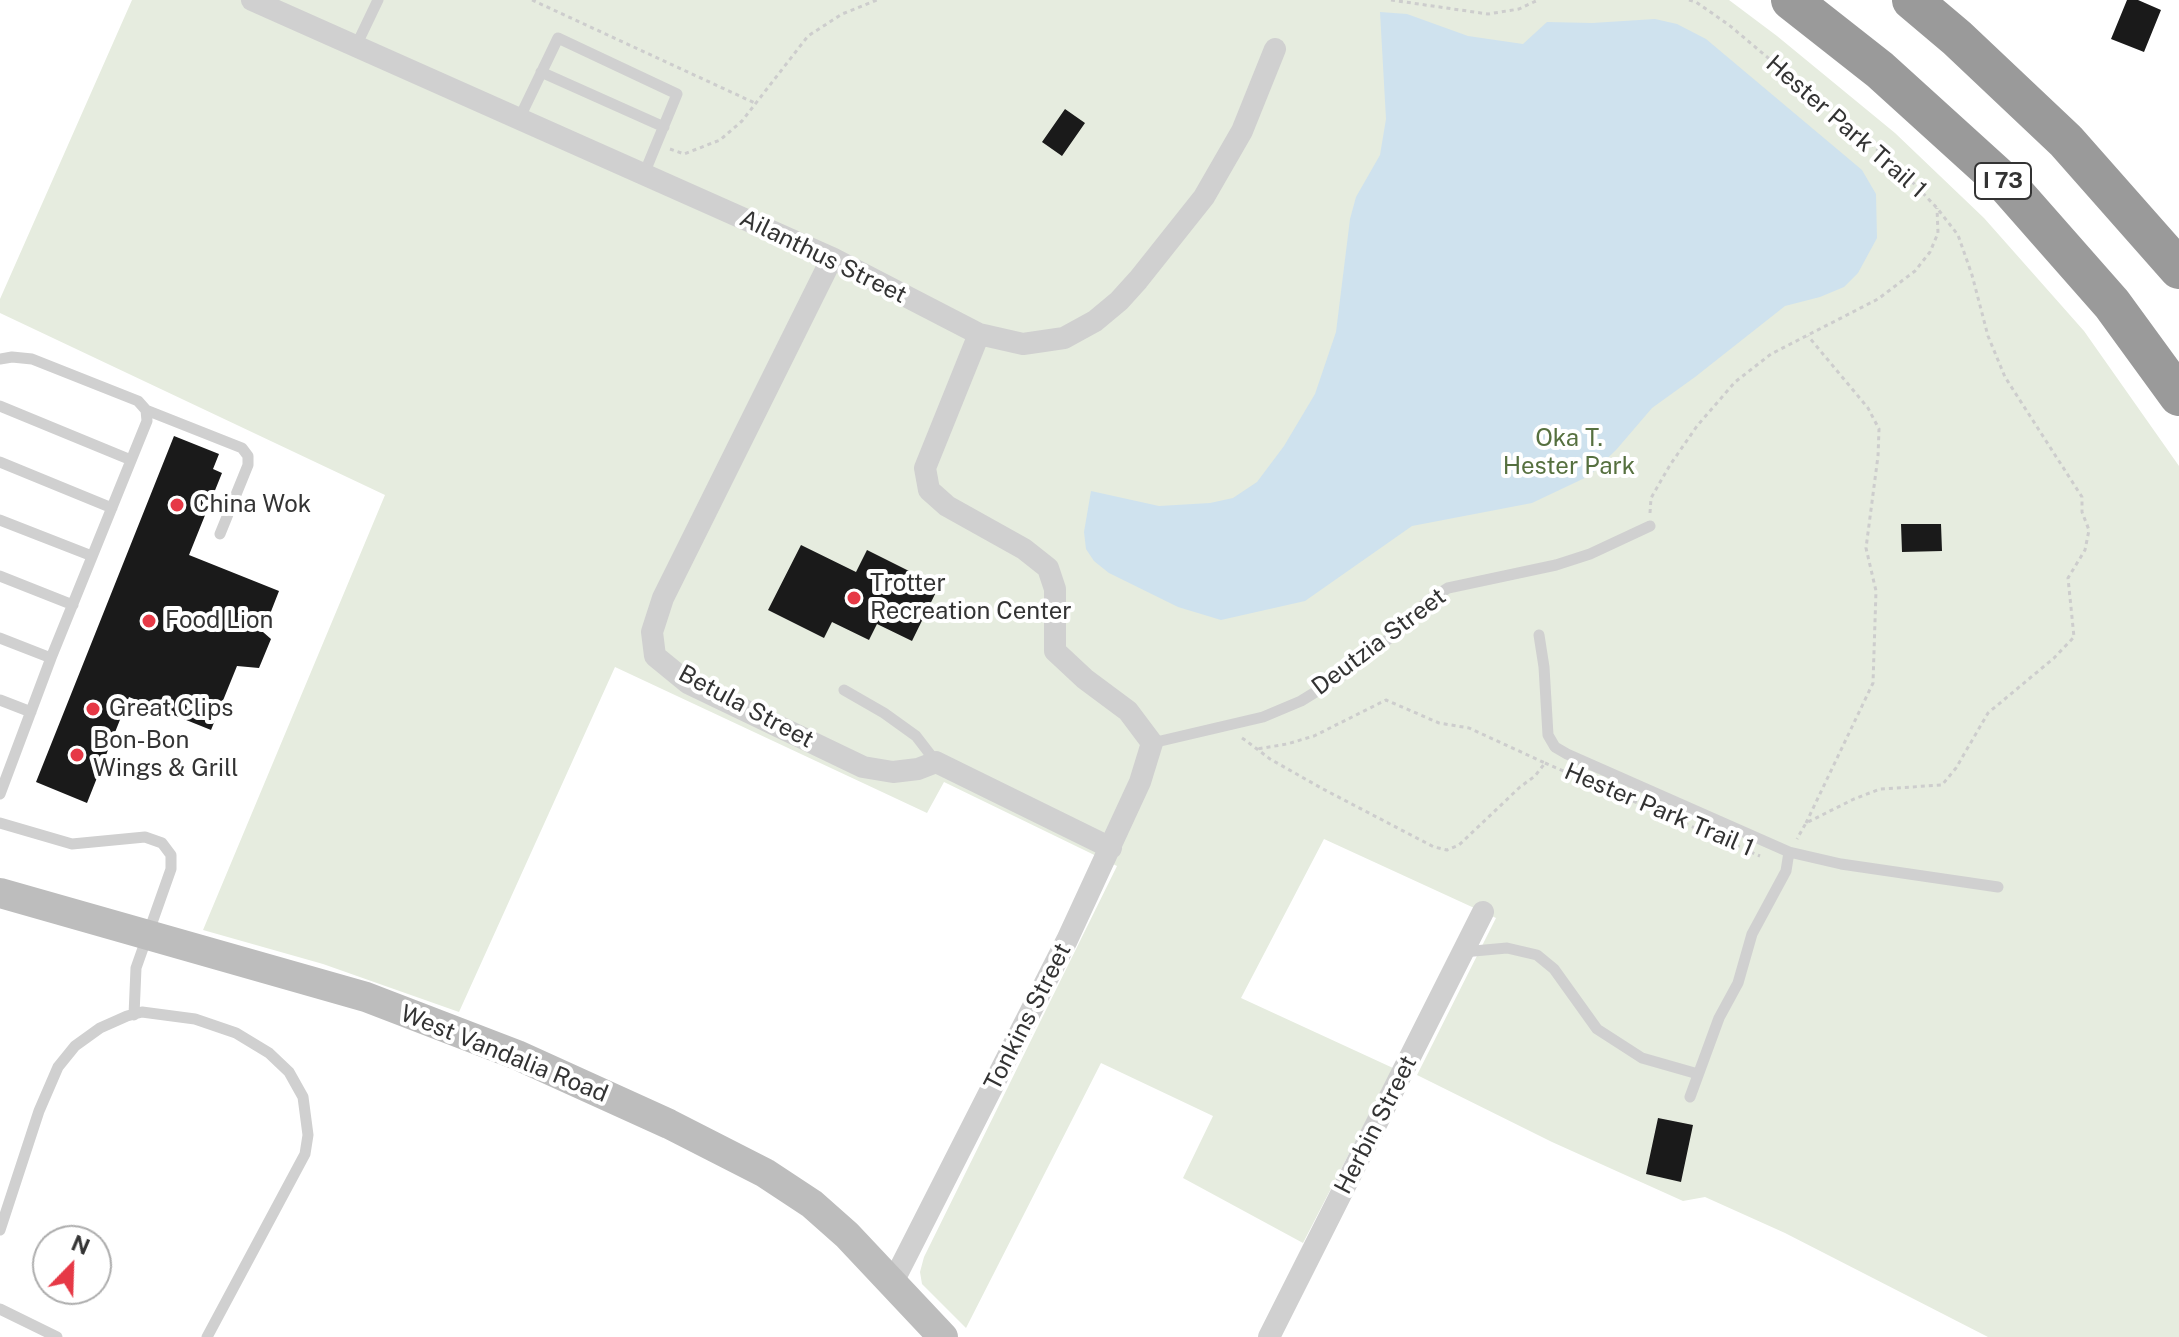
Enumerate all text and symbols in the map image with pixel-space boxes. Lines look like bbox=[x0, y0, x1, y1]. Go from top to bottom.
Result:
street label: Hester Park Trail 1 bbox=[1760, 50, 1932, 204]
road number: I 73 bbox=[1975, 163, 2031, 199]
street label: Ailanthus Street bbox=[735, 204, 911, 310]
park label: Oka T. Hester Park bbox=[1503, 425, 1635, 481]
place label: China Wok bbox=[193, 491, 311, 519]
marker: China Wok bbox=[168, 496, 186, 514]
place label: Trotter Recreation Center bbox=[870, 570, 1072, 626]
street label: Deutzia Street bbox=[1306, 582, 1452, 702]
marker: Trotter Recreation Center bbox=[845, 589, 863, 607]
place label: Food Lion bbox=[165, 607, 273, 635]
marker: Food Lion bbox=[140, 612, 158, 630]
street label: Betula Street bbox=[674, 659, 818, 755]
place label: Great Clips bbox=[109, 695, 233, 723]
marker: Great Clips bbox=[84, 700, 102, 718]
place label: Bon-Bon Wings & Grill bbox=[93, 727, 238, 783]
marker: Bon-Bon Wings & Grill bbox=[68, 746, 86, 764]
street label: Hester Park Trail 1 bbox=[1560, 757, 1758, 863]
street label: Tonkins Street bbox=[979, 939, 1077, 1095]
street label: West Vandalia Road bbox=[396, 999, 612, 1109]
street label: Herbin Street bbox=[1329, 1051, 1423, 1199]
north arrow bbox=[32, 1225, 112, 1305]
text: N bbox=[68, 1229, 94, 1260]

